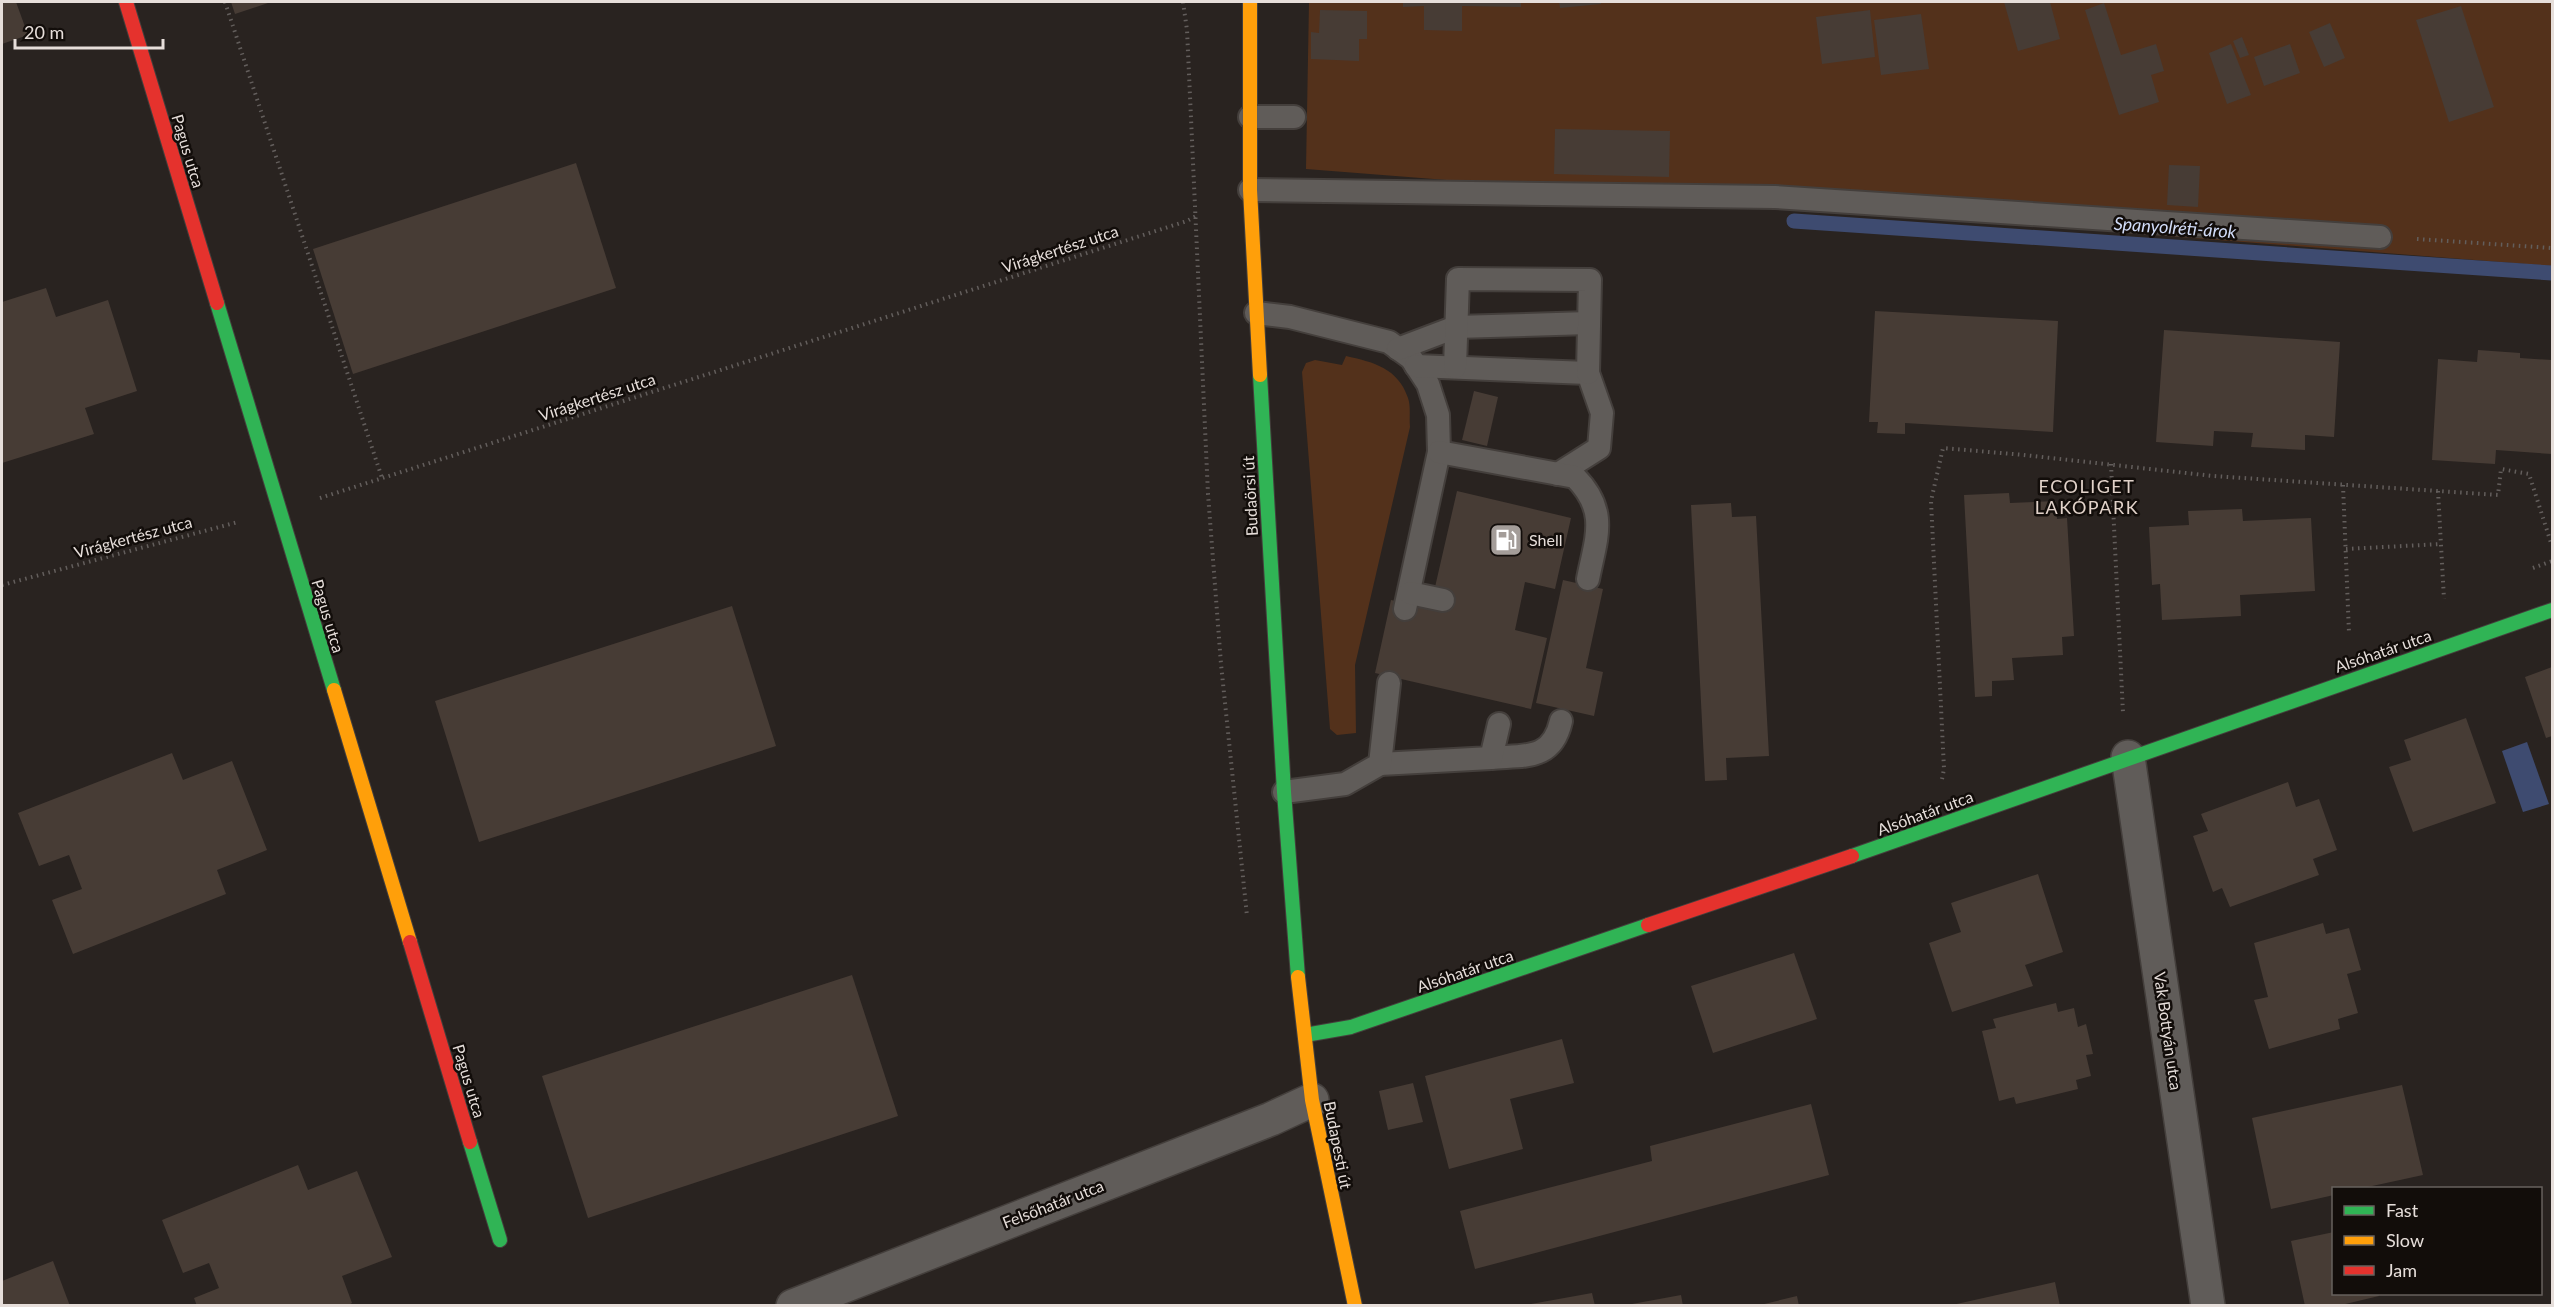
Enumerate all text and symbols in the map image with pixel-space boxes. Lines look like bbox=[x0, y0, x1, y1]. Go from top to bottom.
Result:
scale bar bbox=[15, 12, 164, 50]
text: 20 m bbox=[24, 21, 64, 43]
street label: Pagus utca bbox=[168, 112, 209, 190]
water label: Spanyolréti-árok bbox=[2113, 212, 2237, 242]
street label: Virágkertész utca bbox=[999, 221, 1120, 276]
street label: Virágkertész utca bbox=[536, 369, 657, 424]
street label: Budaörsi út bbox=[1238, 455, 1261, 537]
district label: ECOLIGET LAKÓPARK bbox=[2035, 475, 2139, 518]
street label: Virágkertész utca bbox=[72, 512, 194, 561]
fuel station icon: Shell bbox=[1488, 522, 1524, 558]
place label: Shell bbox=[1529, 530, 1562, 549]
street label: Pagus utca bbox=[308, 577, 349, 655]
street label: Alsóhatár utca bbox=[2332, 625, 2434, 676]
street label: Alsóhatár utca bbox=[1874, 786, 1975, 839]
street label: Alsóhatár utca bbox=[1414, 945, 1516, 996]
street label: Vak Bottyán utca bbox=[2151, 971, 2186, 1091]
street label: Pagus utca bbox=[449, 1042, 490, 1120]
street label: Budapesti út bbox=[1321, 1099, 1356, 1191]
street label: Felsőhatár utca bbox=[1000, 1176, 1106, 1232]
legend bbox=[2332, 1187, 2542, 1295]
text: Fast bbox=[2386, 1199, 2419, 1221]
text: Slow bbox=[2386, 1229, 2424, 1251]
text: Jam bbox=[2386, 1259, 2417, 1281]

